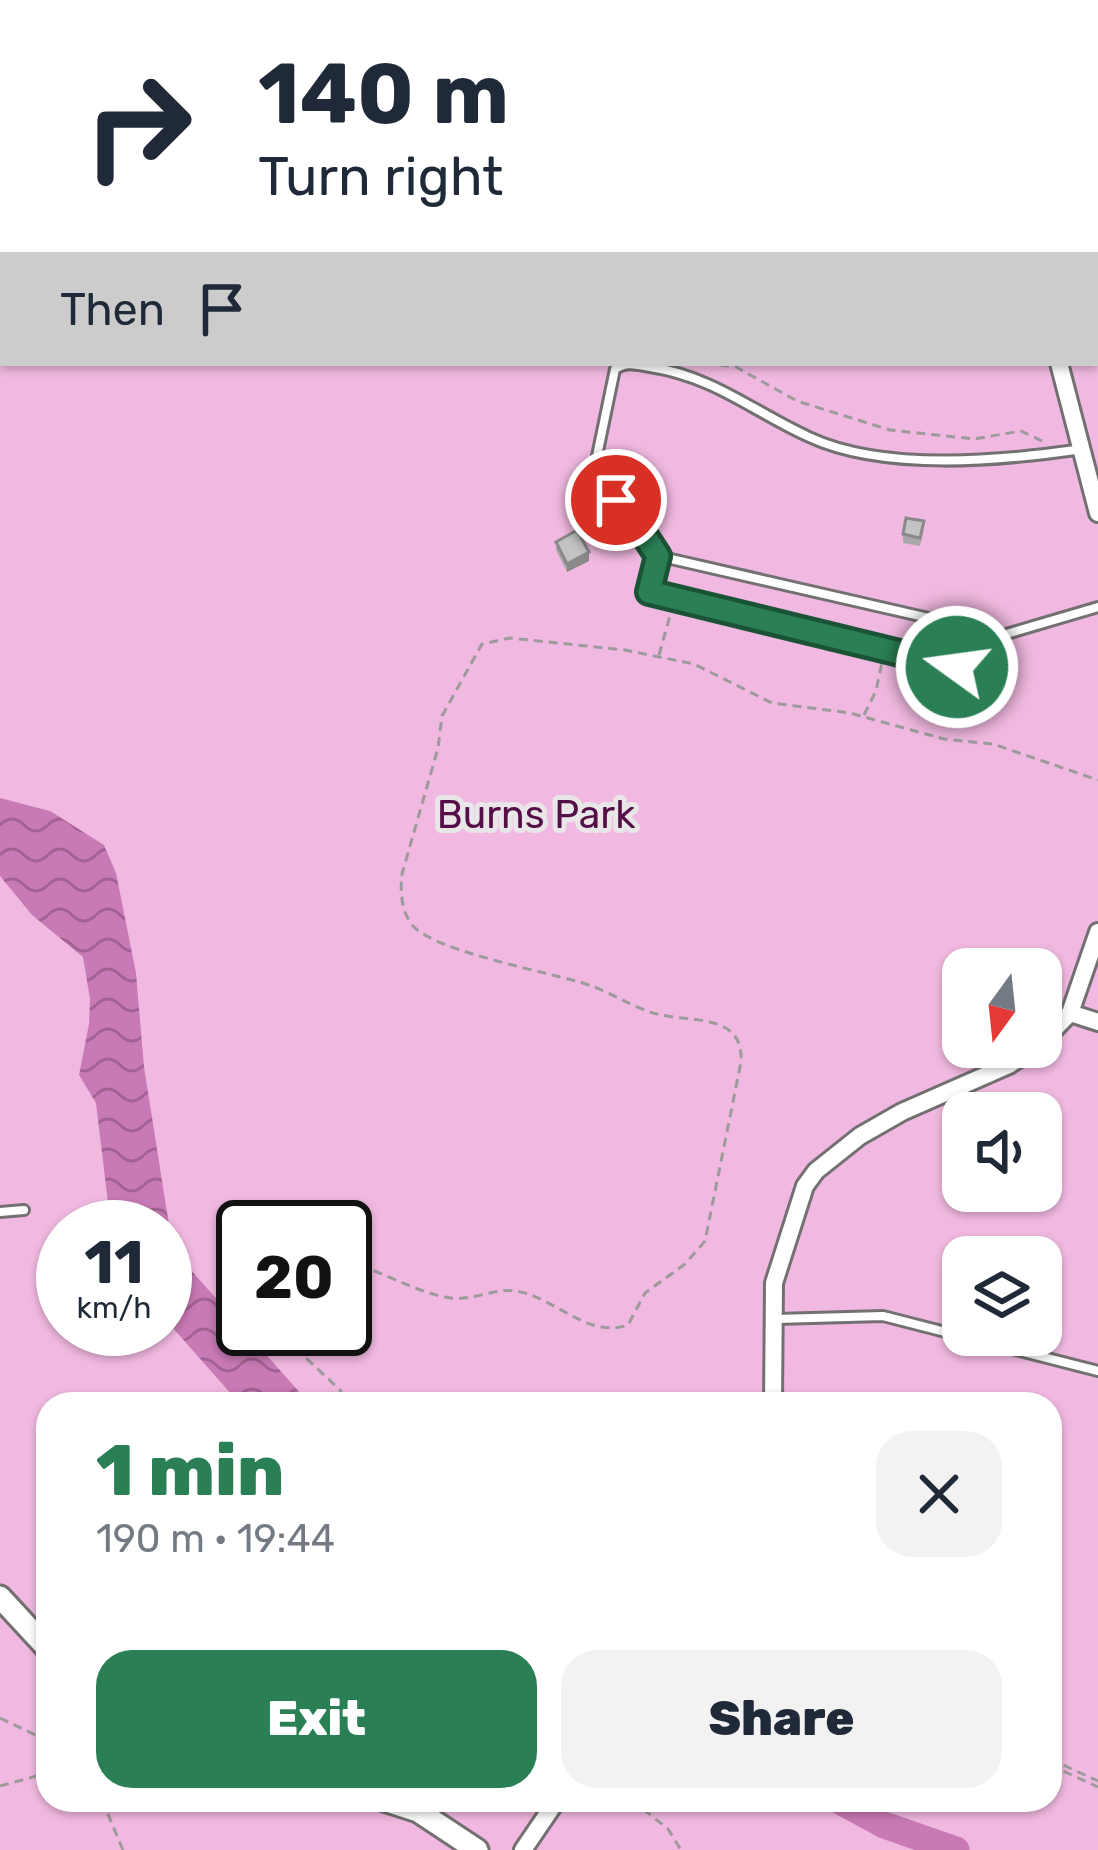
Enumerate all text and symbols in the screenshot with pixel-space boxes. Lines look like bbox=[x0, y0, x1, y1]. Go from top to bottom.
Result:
text: 140 m bbox=[258, 44, 509, 144]
icon: right bbox=[60, 48, 216, 204]
text: Turn right bbox=[258, 145, 503, 209]
icon: arrive bbox=[189, 276, 255, 342]
text: Then bbox=[60, 283, 165, 336]
pin bbox=[565, 449, 667, 551]
icon: arrive bbox=[583, 467, 649, 533]
position arrow bbox=[894, 604, 1020, 730]
park label: Burns Park bbox=[437, 792, 635, 838]
north arrow bbox=[942, 948, 1062, 1068]
map controls bbox=[942, 948, 1062, 1356]
button: sound bbox=[942, 1092, 1062, 1212]
speed limit sign: 20 bbox=[216, 1200, 372, 1356]
text: 11 bbox=[84, 1227, 144, 1298]
button: layers bbox=[942, 1236, 1062, 1356]
text: km/h bbox=[77, 1290, 151, 1326]
text: 1 min bbox=[96, 1428, 284, 1513]
button: close bbox=[876, 1431, 1002, 1557]
text: 190 m · 19:44 bbox=[96, 1516, 335, 1562]
button: Exit bbox=[96, 1650, 537, 1788]
button: Share bbox=[561, 1650, 1002, 1788]

